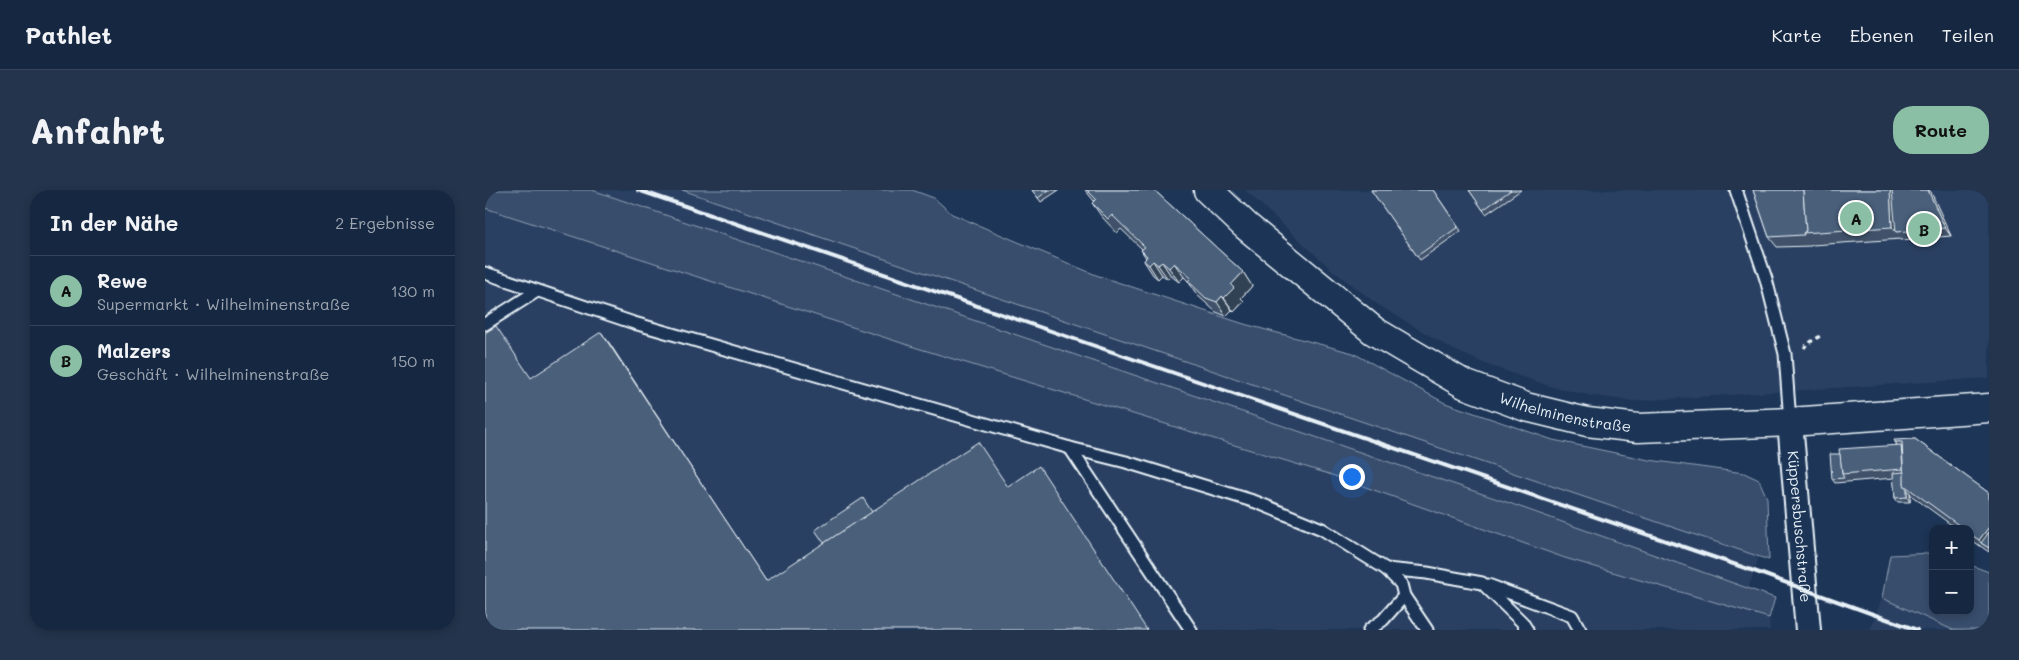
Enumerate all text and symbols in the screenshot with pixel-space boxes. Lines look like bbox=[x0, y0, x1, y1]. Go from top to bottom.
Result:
text: Pathlet bbox=[25, 19, 112, 50]
text: Karte bbox=[1771, 23, 1822, 47]
text: Ebenen bbox=[1850, 23, 1914, 47]
text: Teilen bbox=[1942, 23, 1994, 47]
button: Route bbox=[1893, 106, 1989, 154]
text: Anfahrt bbox=[30, 107, 165, 153]
pin: A bbox=[1840, 199, 1872, 237]
text: In der Nähe bbox=[50, 209, 178, 236]
pin: B bbox=[1908, 210, 1940, 248]
text: 2 Ergebnisse bbox=[335, 212, 435, 233]
text: Rewe bbox=[97, 268, 147, 293]
text: A bbox=[60, 280, 72, 301]
text: 130 m bbox=[391, 280, 435, 301]
text: Supermarkt · Wilhelminenstraße bbox=[97, 293, 350, 314]
text: Malzers bbox=[97, 338, 171, 363]
text: B bbox=[61, 350, 71, 371]
text: 150 m bbox=[391, 350, 435, 371]
text: Geschäft · Wilhelminenstraße bbox=[97, 363, 329, 384]
street label: Wilhelminenstraße bbox=[1497, 387, 1632, 436]
street label: Küppersbuschstraße bbox=[1784, 450, 1817, 603]
your location bbox=[1339, 464, 1365, 490]
map controls bbox=[1929, 525, 1974, 615]
button: + bbox=[1929, 525, 1974, 570]
button: − bbox=[1929, 570, 1974, 615]

